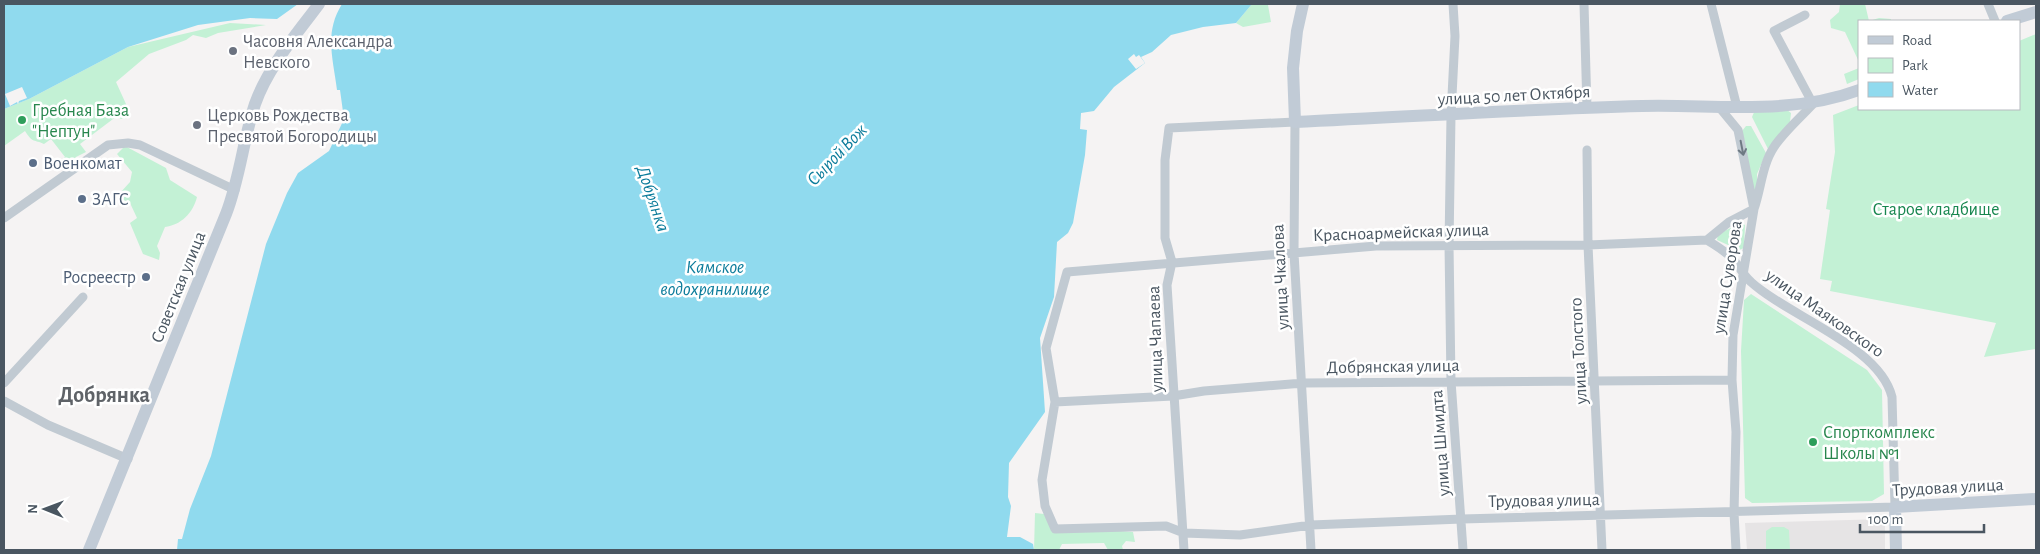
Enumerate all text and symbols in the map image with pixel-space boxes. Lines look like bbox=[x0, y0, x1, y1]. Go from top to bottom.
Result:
legend bbox=[1858, 20, 2020, 110]
place label: Часовня Александра Невского bbox=[243, 33, 393, 72]
text: Road bbox=[1902, 33, 1932, 48]
marker: Часовня Александра Невского bbox=[227, 45, 239, 57]
text: Park bbox=[1902, 58, 1928, 73]
street label: улица 50 лет Октября bbox=[1436, 82, 1591, 109]
text: Water bbox=[1902, 83, 1938, 98]
place label: Гребная База "Нептун" bbox=[32, 101, 129, 141]
place label: Церковь Рождества Пресвятой Богородицы bbox=[207, 107, 377, 146]
marker: Гребная База "Нептун" bbox=[16, 114, 28, 126]
marker: Церковь Рождества Пресвятой Богородицы bbox=[191, 119, 203, 131]
water label: Сырой Вож bbox=[803, 120, 871, 190]
one-way arrow bbox=[1738, 140, 1747, 156]
place label: Военкомат bbox=[43, 155, 122, 173]
marker: Военкомат bbox=[27, 157, 39, 169]
water label: Добрянка bbox=[632, 162, 673, 234]
place label: ЗАГС bbox=[92, 191, 129, 209]
marker: ЗАГС bbox=[76, 193, 88, 205]
park label: Старое кладбище bbox=[1873, 200, 1999, 219]
street label: улица Суворова bbox=[1710, 219, 1746, 336]
street label: Красноармейская улица bbox=[1313, 221, 1489, 245]
street label: улица Чкалова bbox=[1269, 224, 1293, 331]
street label: Советская улица bbox=[148, 229, 209, 346]
water label: Камское водохранилище bbox=[660, 258, 770, 299]
street label: улица Маяковского bbox=[1761, 266, 1887, 361]
place label: Росреестр bbox=[63, 269, 136, 287]
marker: Росреестр bbox=[140, 271, 152, 283]
street label: улица Чапаева bbox=[1145, 285, 1167, 394]
street label: улица Толстого bbox=[1567, 297, 1591, 406]
street label: Добрянская улица bbox=[1326, 356, 1460, 377]
district label: Добрянка bbox=[58, 384, 150, 406]
street label: улица Шмидта bbox=[1428, 389, 1454, 498]
place label: Спорткомплекс Школы №1 bbox=[1823, 424, 1935, 463]
marker: Спорткомплекс Школы №1 bbox=[1807, 436, 1819, 448]
street label: Трудовая улица bbox=[1892, 476, 2004, 500]
north arrow bbox=[20, 484, 70, 534]
street label: Трудовая улица bbox=[1488, 491, 1600, 511]
scale bar bbox=[1860, 502, 1984, 534]
text: N bbox=[26, 504, 40, 514]
text: 100 m bbox=[1868, 512, 1903, 527]

